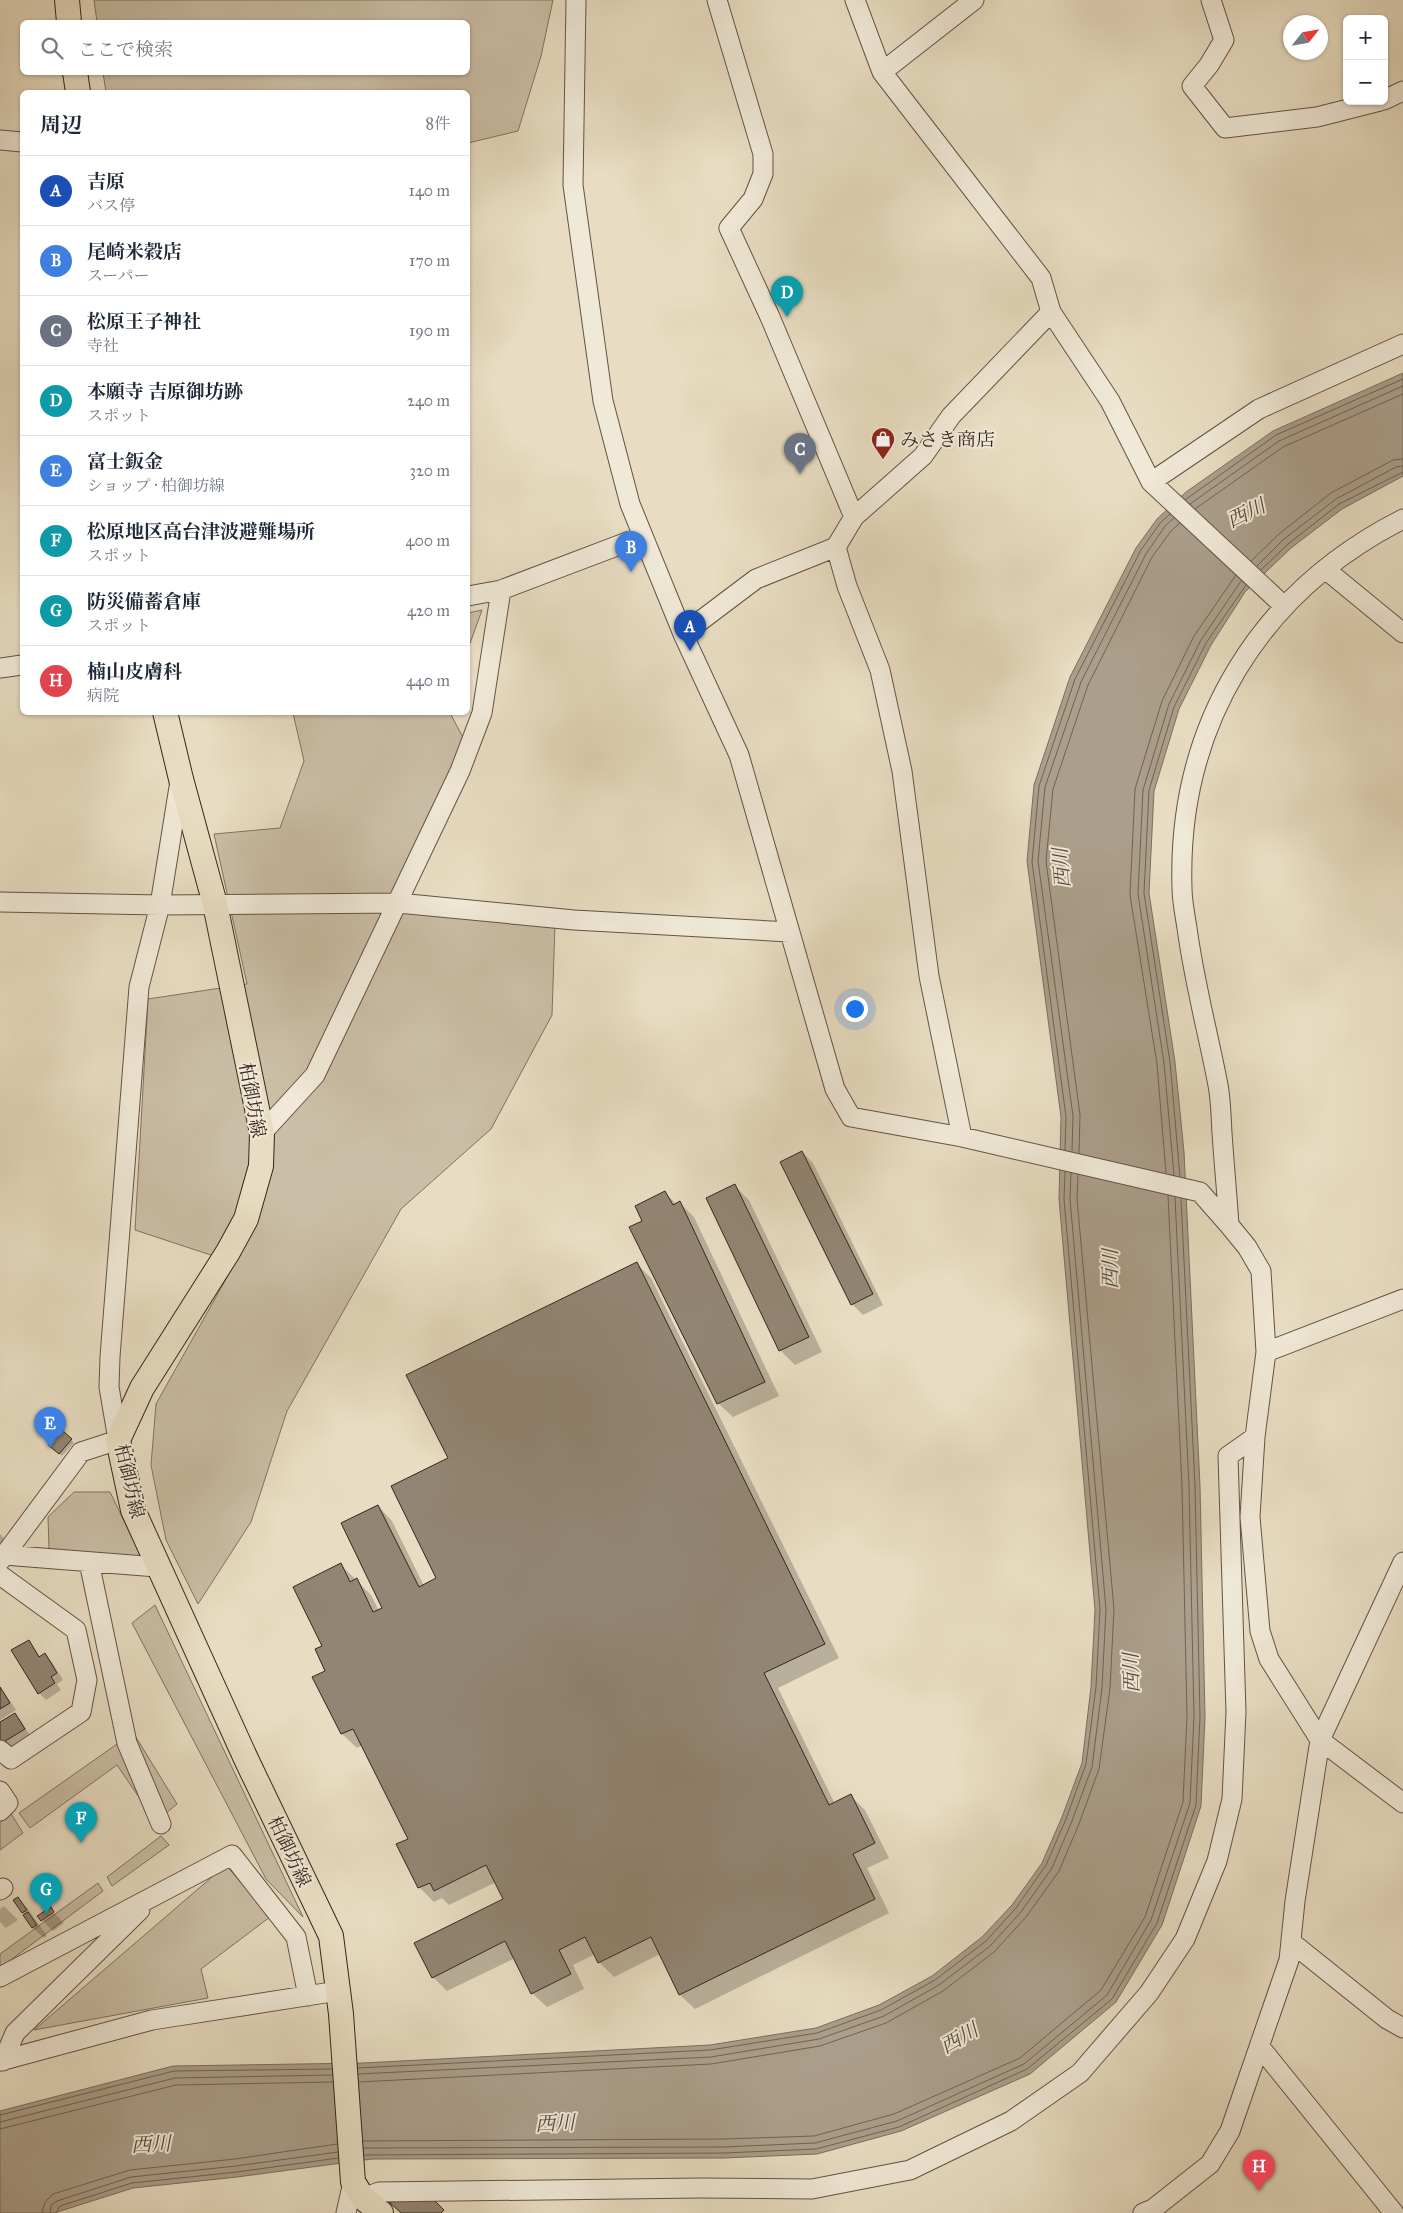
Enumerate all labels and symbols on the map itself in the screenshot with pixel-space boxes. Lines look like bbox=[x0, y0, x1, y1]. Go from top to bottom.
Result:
north arrow bbox=[1283, 15, 1328, 60]
pin: D bbox=[771, 276, 803, 317]
shop icon: みさき商店 bbox=[870, 426, 896, 460]
place label: みさき商店 bbox=[900, 428, 995, 451]
pin: C bbox=[784, 433, 816, 474]
water label: 西川 bbox=[1223, 493, 1271, 533]
pin: B bbox=[615, 531, 647, 572]
pin: A bbox=[674, 610, 706, 651]
water label: 西川 bbox=[1047, 845, 1074, 889]
your location bbox=[842, 996, 868, 1022]
street label: 柏御坊線 bbox=[235, 1061, 270, 1140]
water label: 西川 bbox=[1098, 1247, 1122, 1289]
pin: E bbox=[34, 1407, 66, 1448]
street label: 柏御坊線 bbox=[110, 1441, 149, 1521]
water label: 西川 bbox=[1118, 1651, 1144, 1693]
pin: F bbox=[65, 1802, 97, 1843]
street label: 柏御坊線 bbox=[263, 1812, 316, 1891]
pin: G bbox=[30, 1873, 62, 1914]
water label: 西川 bbox=[936, 2017, 984, 2058]
water label: 西川 bbox=[534, 2110, 578, 2136]
water label: 西川 bbox=[130, 2131, 174, 2157]
pin: H bbox=[1243, 2150, 1275, 2191]

